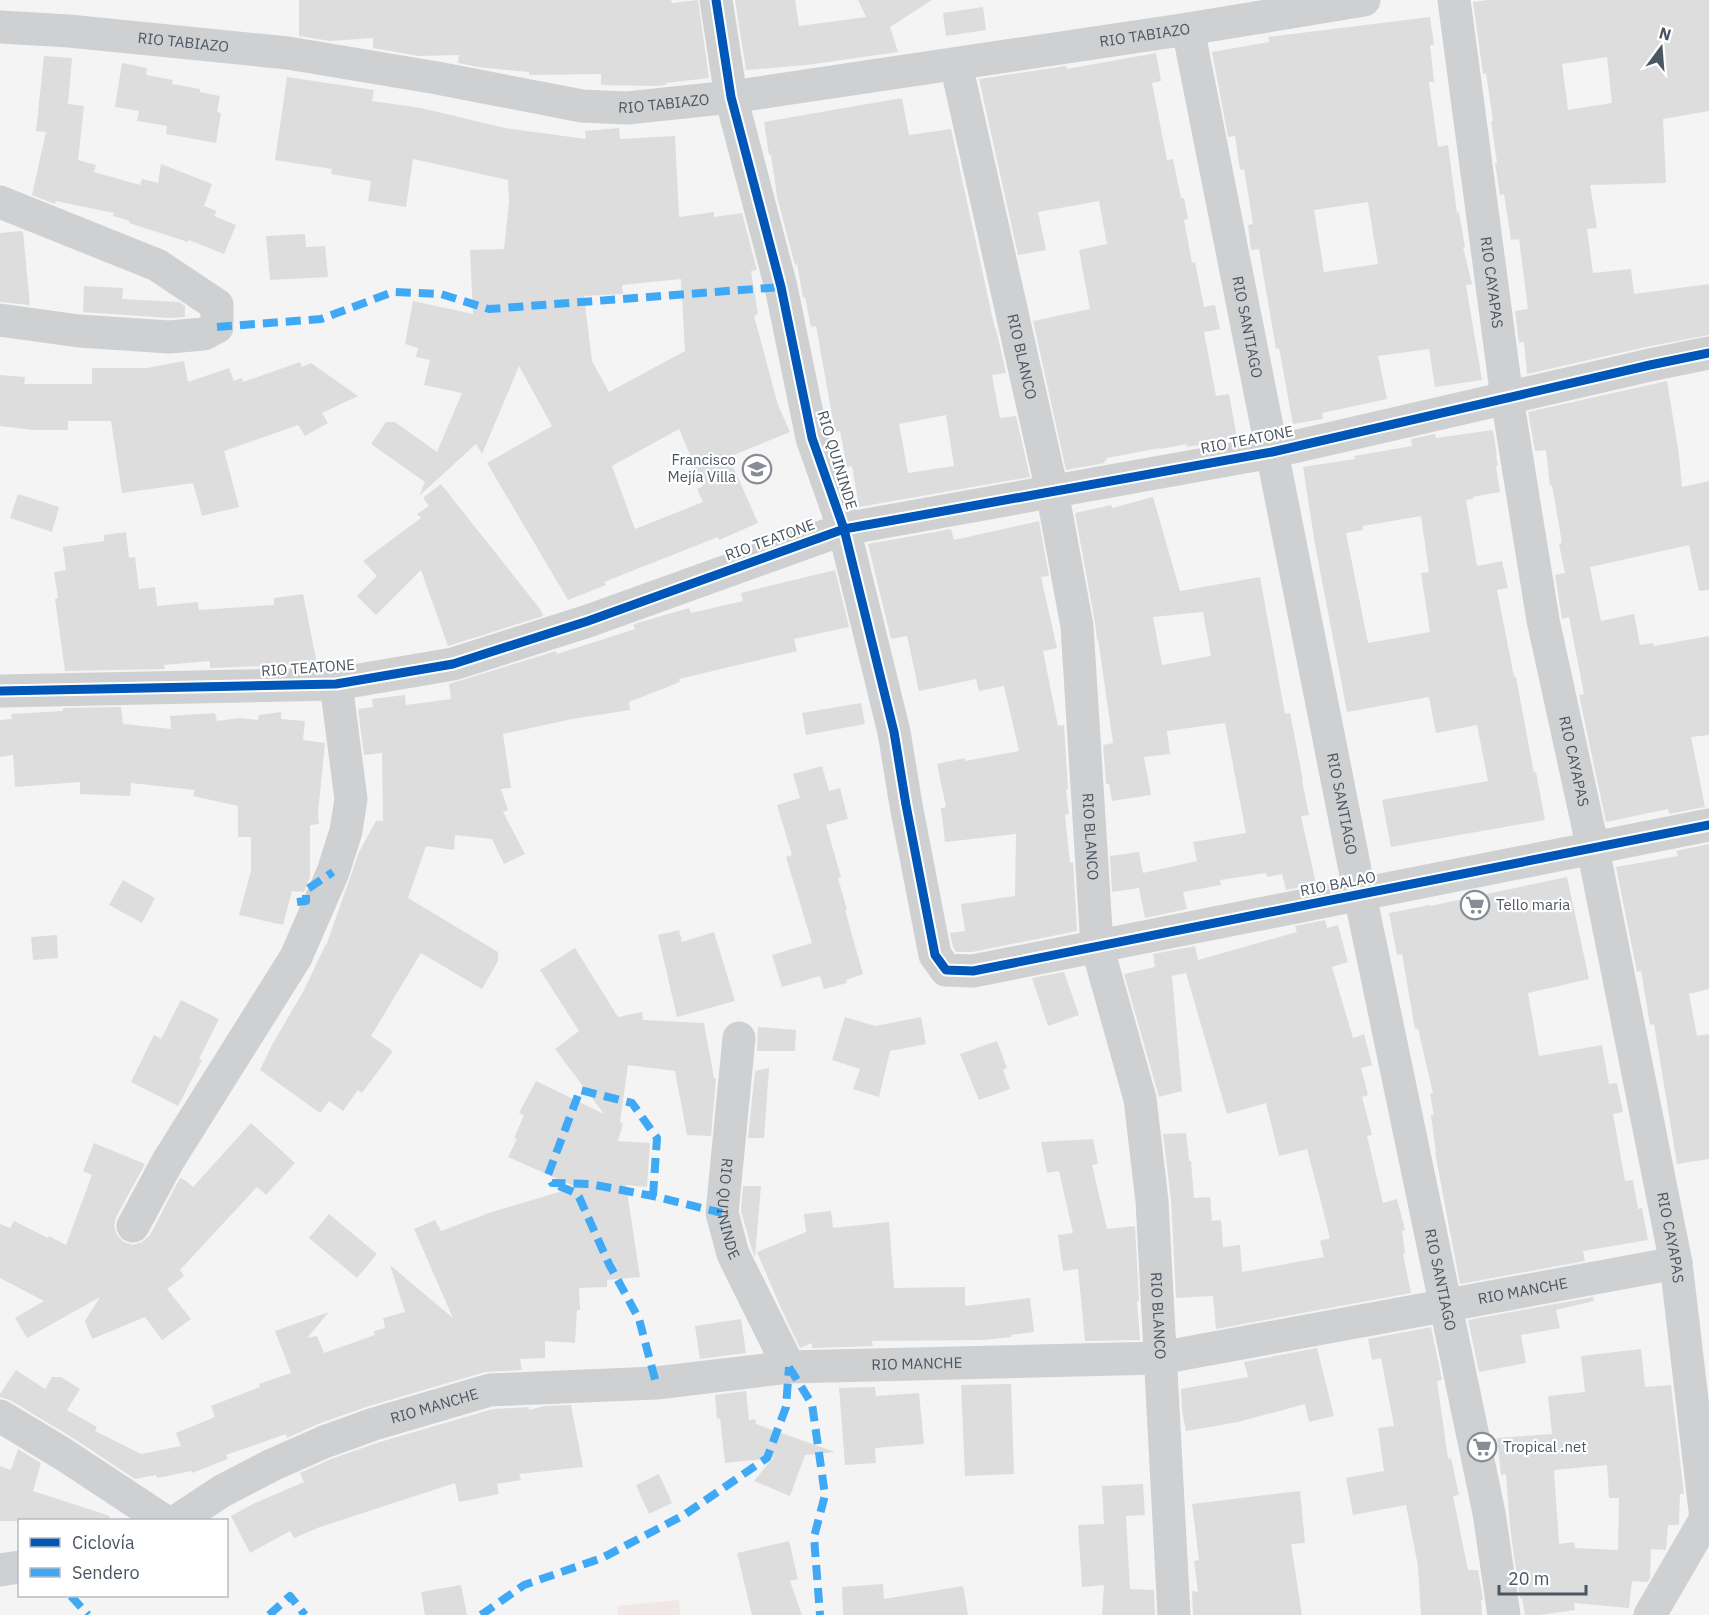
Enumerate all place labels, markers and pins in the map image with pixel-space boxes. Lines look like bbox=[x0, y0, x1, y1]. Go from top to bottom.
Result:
place label: Francisco Mejía Villa bbox=[668, 450, 736, 486]
school or university icon: Francisco Mejía Villa bbox=[741, 453, 773, 485]
supermarket icon: Tello maria bbox=[1459, 889, 1491, 921]
place label: Tello maria bbox=[1496, 895, 1570, 914]
supermarket icon: Tropical .net bbox=[1466, 1431, 1498, 1463]
place label: Tropical .net bbox=[1503, 1437, 1586, 1456]

